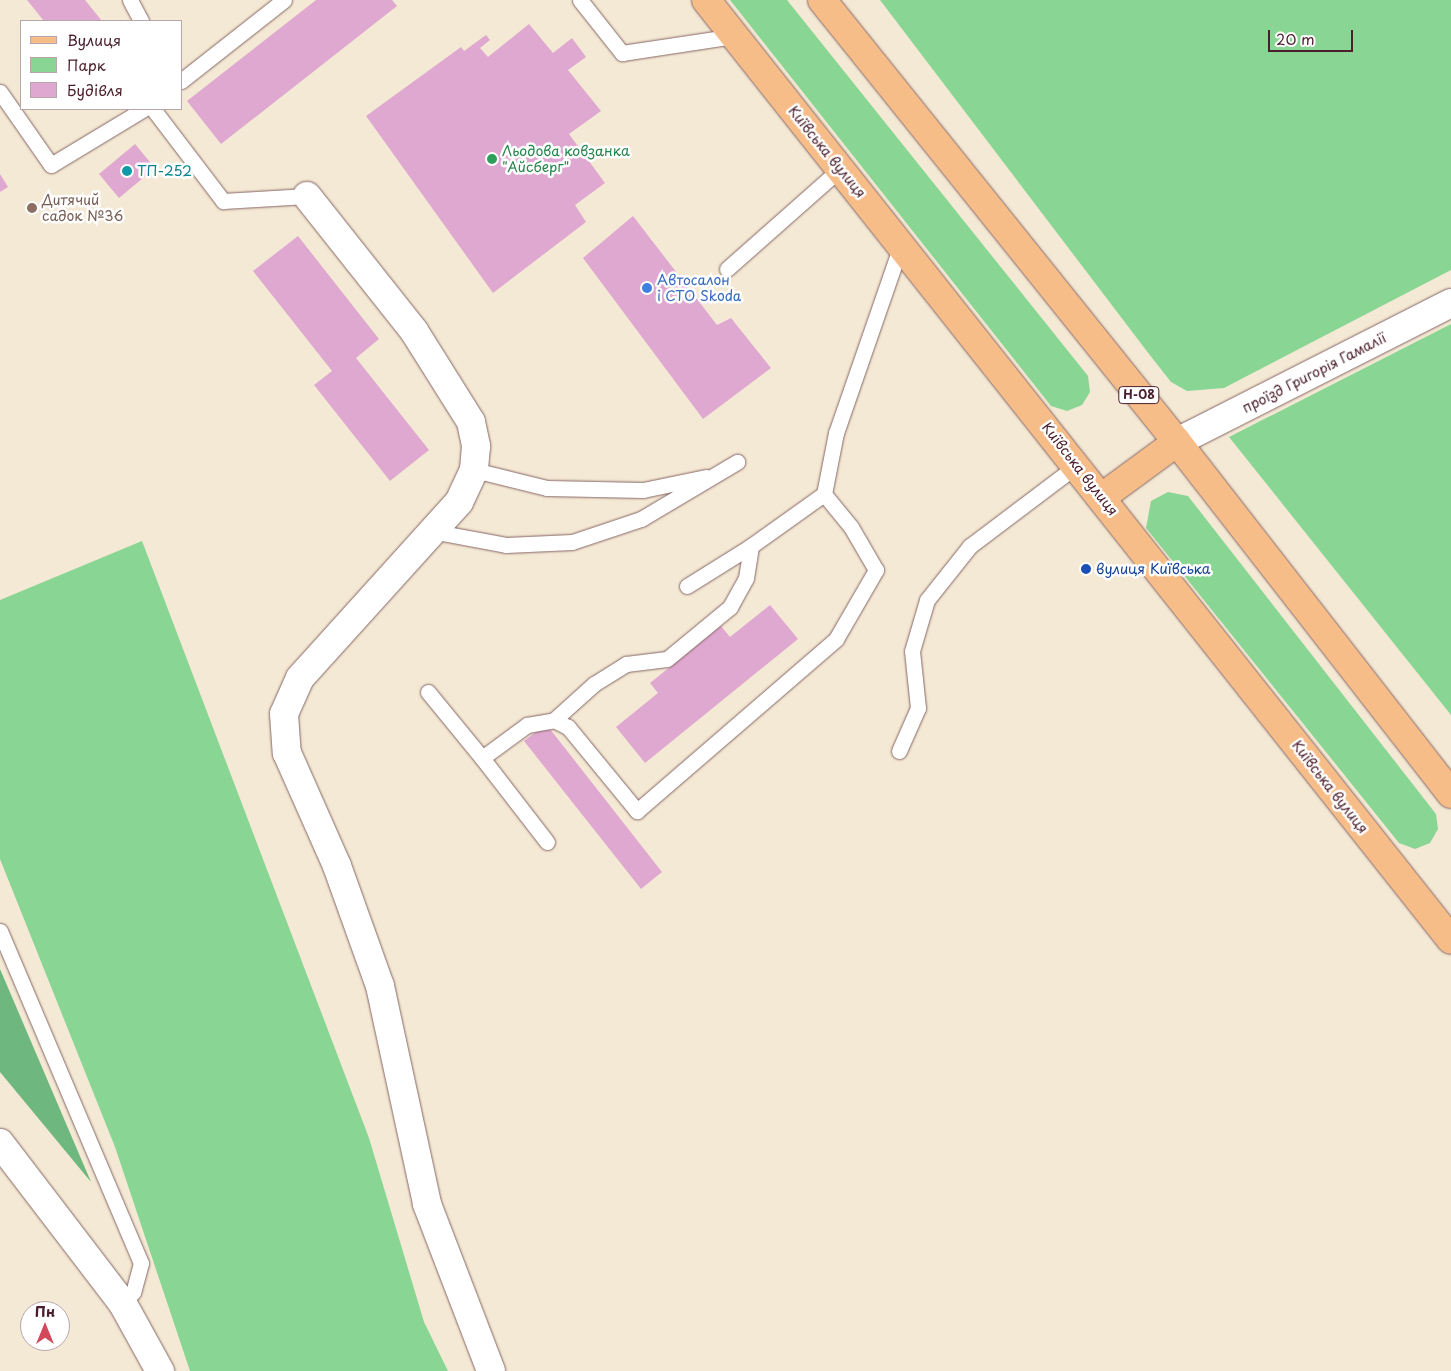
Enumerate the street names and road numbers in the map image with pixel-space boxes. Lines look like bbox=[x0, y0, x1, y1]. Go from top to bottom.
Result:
street label: Київська вулиця bbox=[785, 102, 869, 202]
street label: проїзд Григорія Гамалії bbox=[1239, 329, 1389, 417]
road number: Н-08 bbox=[1118, 386, 1160, 404]
street label: Київська вулиця bbox=[1038, 419, 1122, 519]
street label: Київська вулиця bbox=[1288, 737, 1372, 837]

